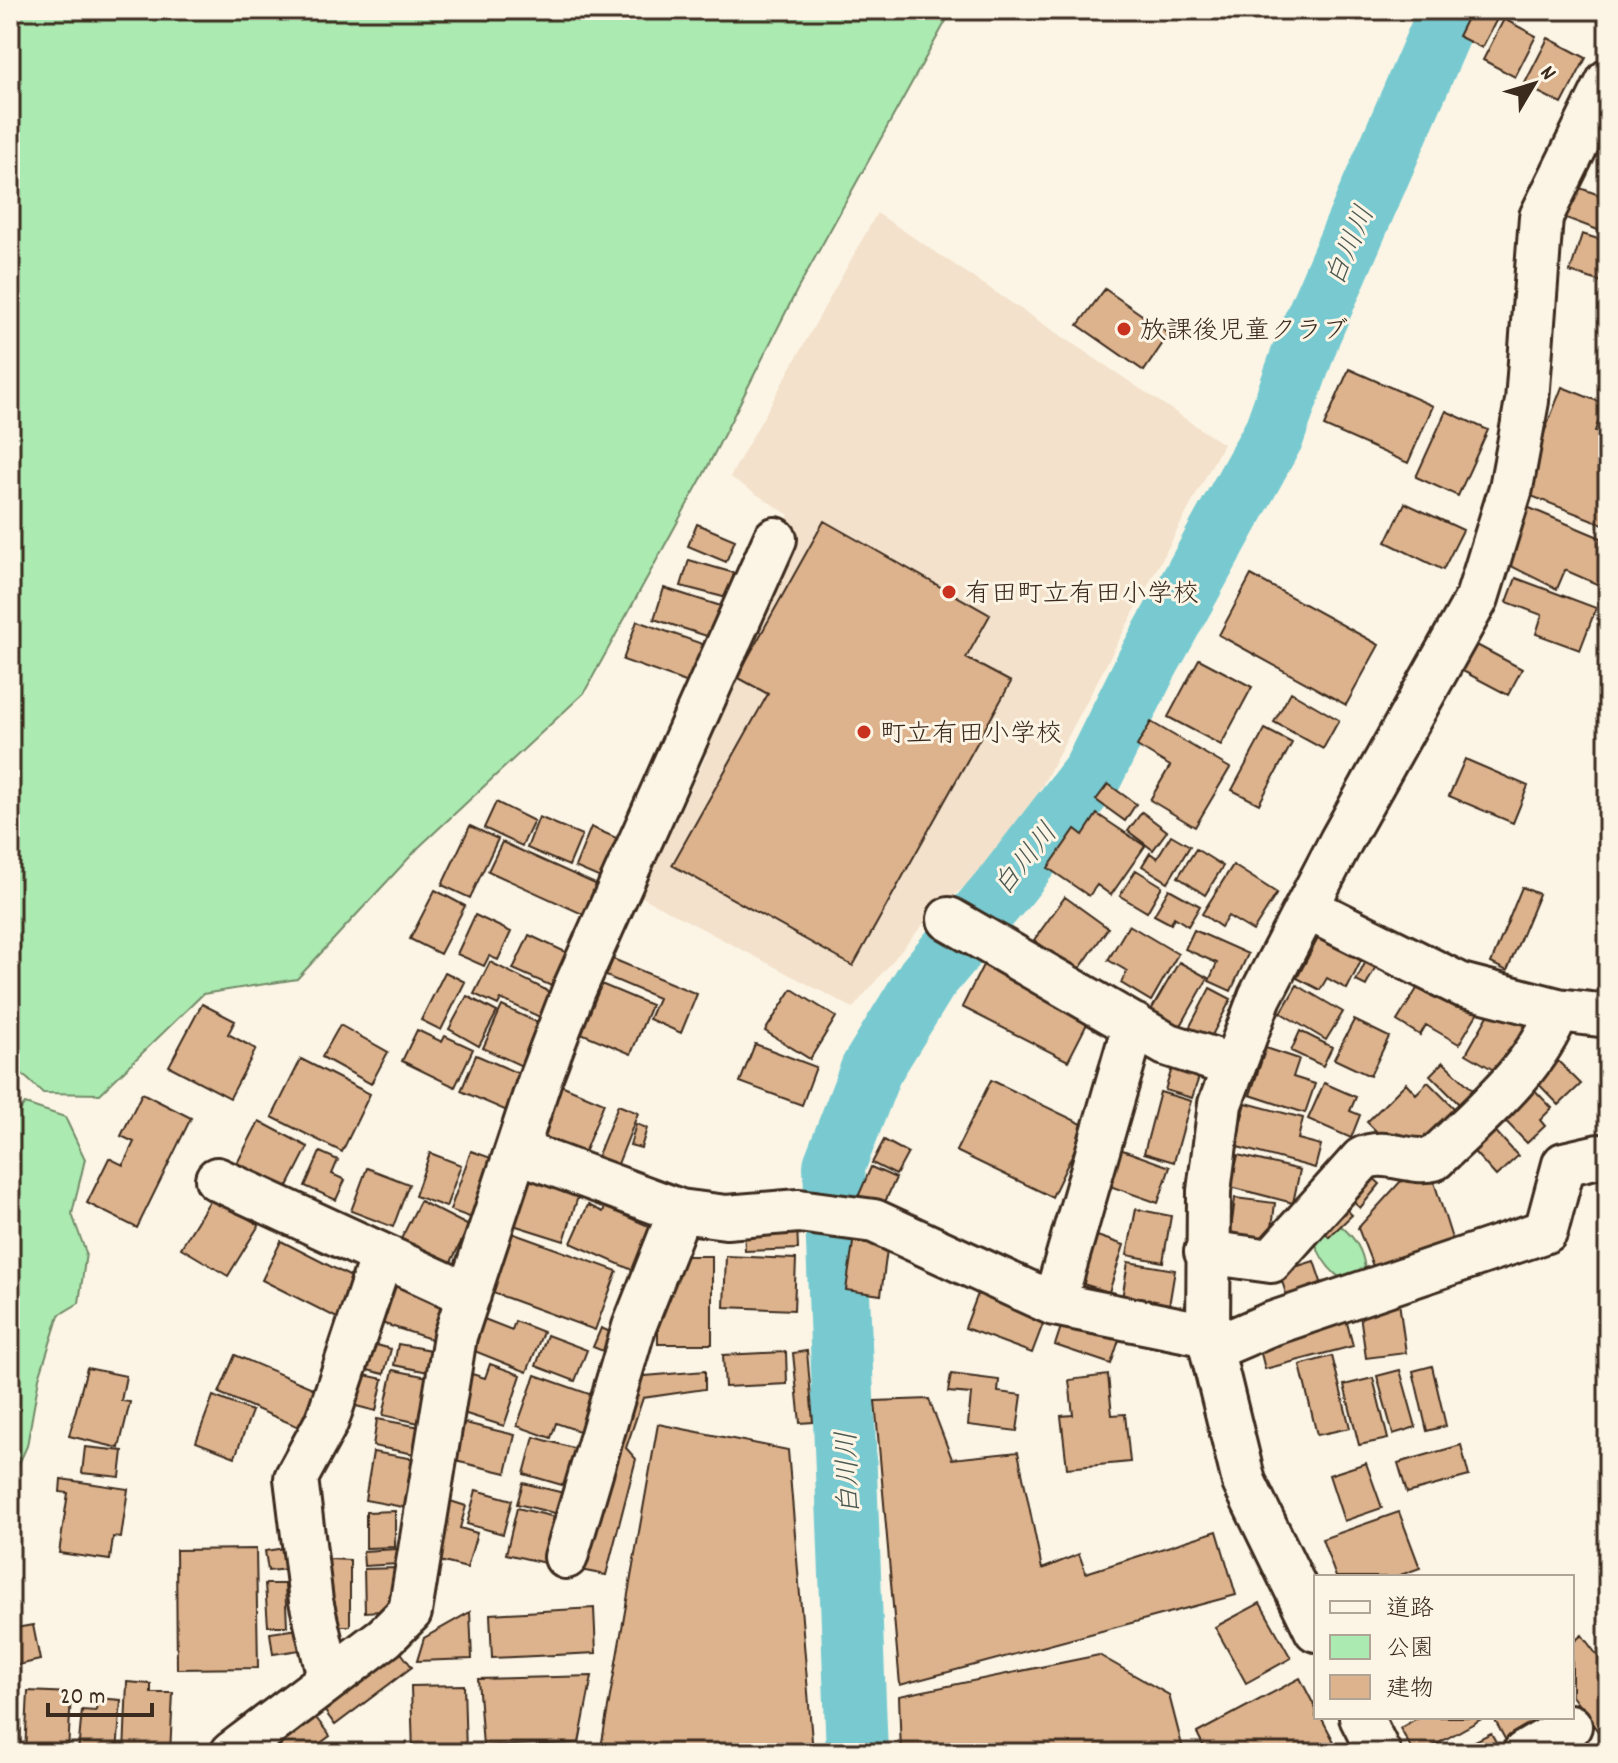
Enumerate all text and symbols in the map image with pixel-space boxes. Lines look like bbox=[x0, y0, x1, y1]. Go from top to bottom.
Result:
north arrow bbox=[1494, 44, 1574, 124]
text: N bbox=[1531, 60, 1563, 88]
water label: 白川川 bbox=[1318, 200, 1387, 293]
place label: 放課後児童クラブ bbox=[1140, 314, 1348, 351]
marker: 放課後児童クラブ bbox=[1115, 320, 1133, 338]
place label: 有田町立有田小学校 bbox=[965, 577, 1199, 614]
marker: 有田町立有田小学校 bbox=[940, 583, 958, 601]
place label: 町立有田小学校 bbox=[880, 717, 1062, 754]
marker: 町立有田小学校 bbox=[855, 723, 873, 741]
water label: 白川川 bbox=[986, 816, 1070, 906]
water label: 白川川 bbox=[830, 1430, 872, 1516]
legend bbox=[1314, 1575, 1574, 1719]
text: 道路 bbox=[1386, 1593, 1434, 1627]
text: 公園 bbox=[1386, 1633, 1434, 1667]
scale bar bbox=[48, 1667, 152, 1717]
text: 建物 bbox=[1386, 1673, 1434, 1707]
text: 20 m bbox=[60, 1681, 106, 1715]

